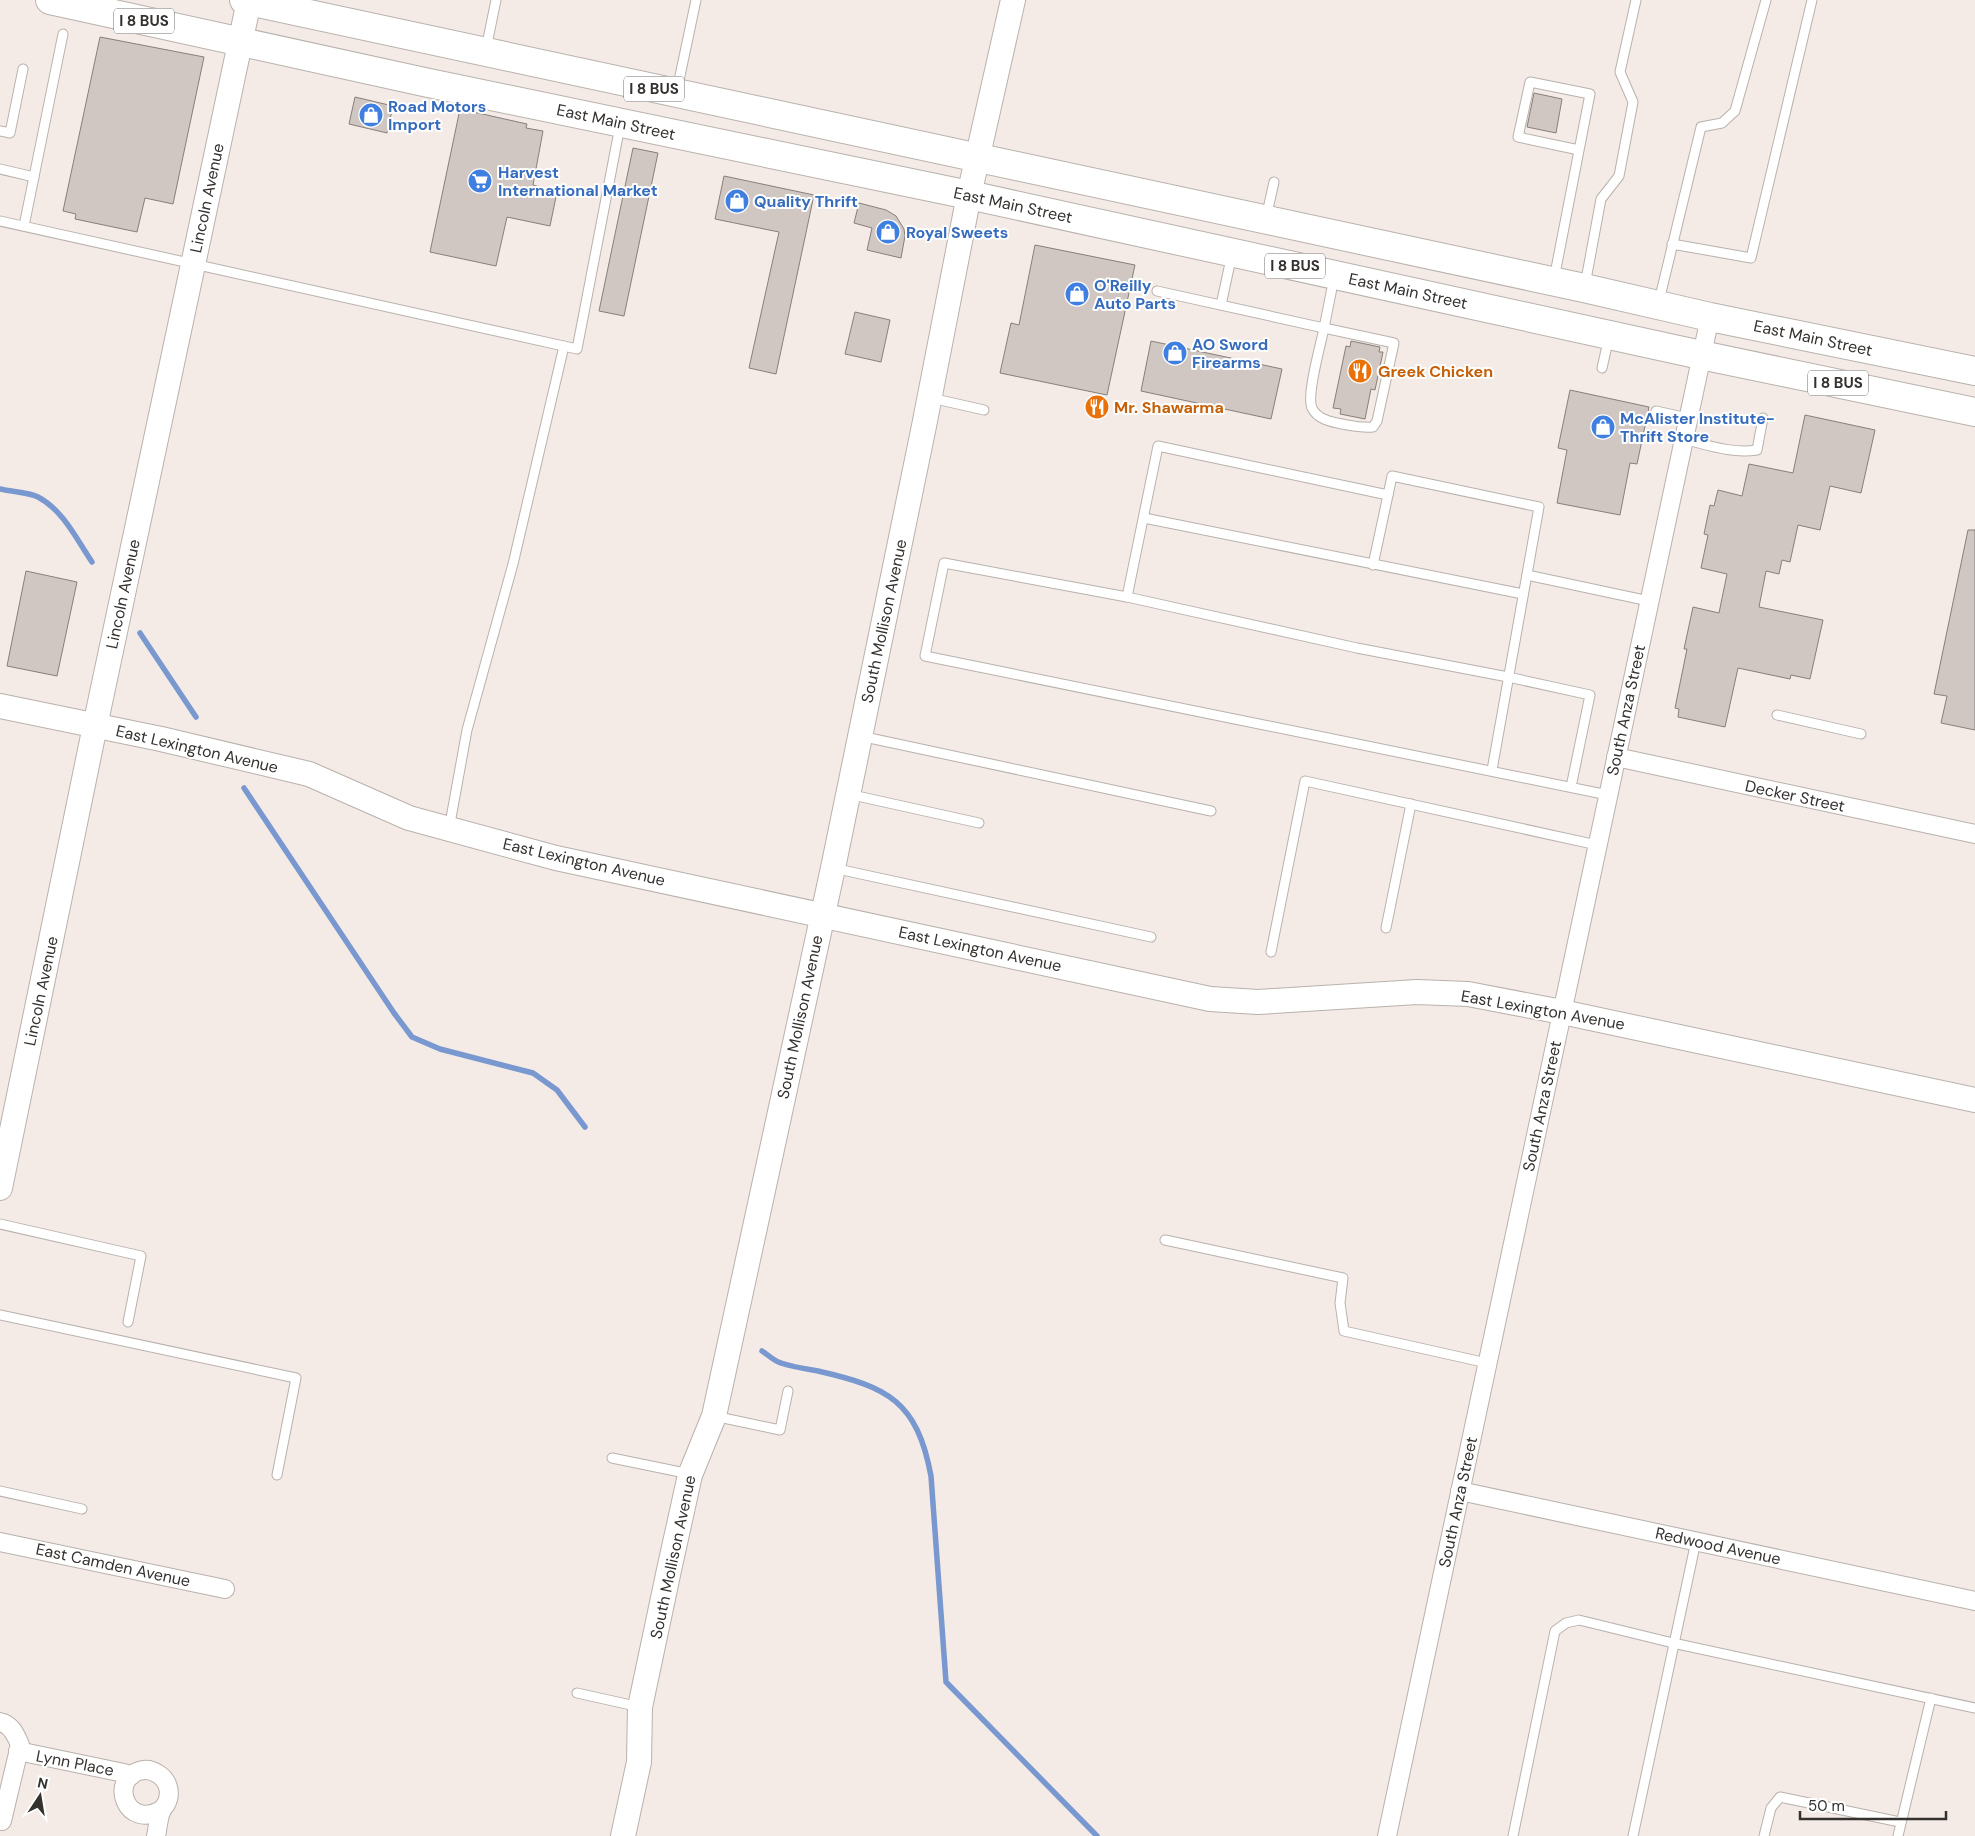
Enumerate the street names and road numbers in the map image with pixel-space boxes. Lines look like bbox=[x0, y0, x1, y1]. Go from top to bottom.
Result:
road number: I 8 BUS bbox=[114, 8, 174, 34]
road number: I 8 BUS bbox=[624, 76, 684, 102]
street label: East Main Street bbox=[555, 99, 677, 145]
street label: Lincoln Avenue bbox=[185, 141, 229, 255]
street label: East Main Street bbox=[952, 182, 1074, 228]
road number: I 8 BUS bbox=[1265, 254, 1325, 278]
street label: East Main Street bbox=[1347, 268, 1469, 314]
street label: East Main Street bbox=[1752, 315, 1874, 361]
road number: I 8 BUS bbox=[1808, 370, 1868, 396]
street label: Lincoln Avenue bbox=[101, 537, 145, 651]
street label: South Mollison Avenue bbox=[856, 537, 912, 705]
street label: South Anza Street bbox=[1602, 643, 1650, 777]
street label: East Lexington Avenue bbox=[114, 720, 280, 778]
street label: Decker Street bbox=[1743, 775, 1847, 817]
street label: East Lexington Avenue bbox=[501, 833, 667, 891]
street label: East Lexington Avenue bbox=[897, 921, 1063, 977]
street label: South Mollison Avenue bbox=[772, 933, 828, 1101]
street label: Lincoln Avenue bbox=[19, 934, 63, 1048]
street label: East Lexington Avenue bbox=[1459, 985, 1627, 1035]
street label: South Anza Street bbox=[1518, 1039, 1566, 1173]
street label: South Anza Street bbox=[1434, 1435, 1482, 1569]
street label: South Mollison Avenue bbox=[645, 1473, 701, 1641]
street label: Redwood Avenue bbox=[1653, 1522, 1783, 1570]
street label: East Camden Avenue bbox=[34, 1538, 192, 1592]
street label: Lynn Place bbox=[34, 1745, 116, 1781]

